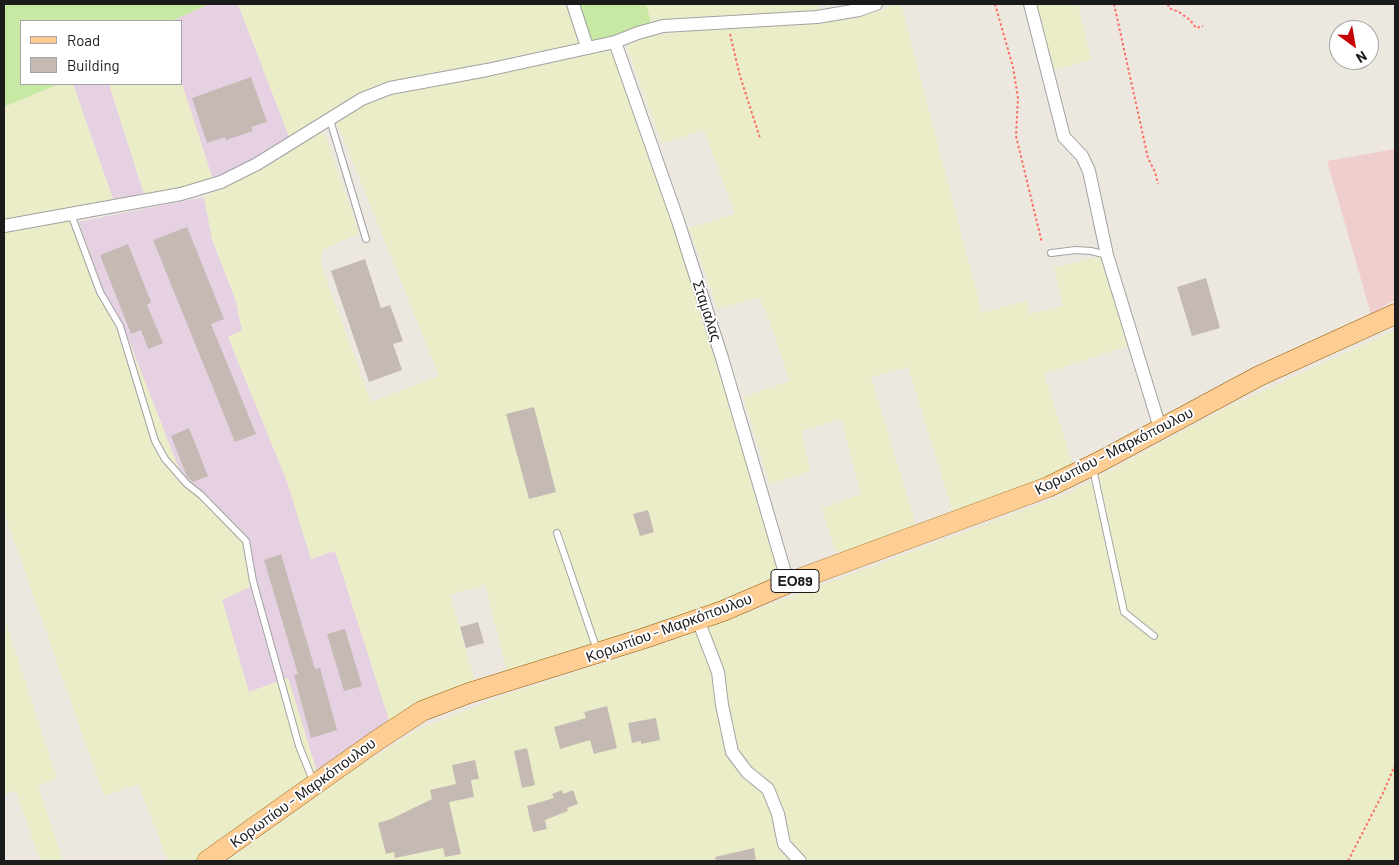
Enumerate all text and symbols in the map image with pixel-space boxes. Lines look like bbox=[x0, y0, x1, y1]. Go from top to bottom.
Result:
legend bbox=[20, 20, 182, 85]
north arrow bbox=[1329, 20, 1379, 70]
text: Road bbox=[67, 31, 100, 49]
text: N bbox=[1353, 48, 1370, 67]
text: Building bbox=[67, 56, 120, 74]
street label: Σταμαλας bbox=[689, 278, 725, 344]
street label: Κορωπίου - Μαρκόπουλου bbox=[1032, 403, 1196, 499]
road number: ΕΟ89 bbox=[771, 570, 819, 592]
street label: Κορωπίου - Μαρκόπουλου bbox=[584, 590, 754, 666]
street label: Κορωπίου - Μαρκόπουλου bbox=[227, 734, 379, 852]

